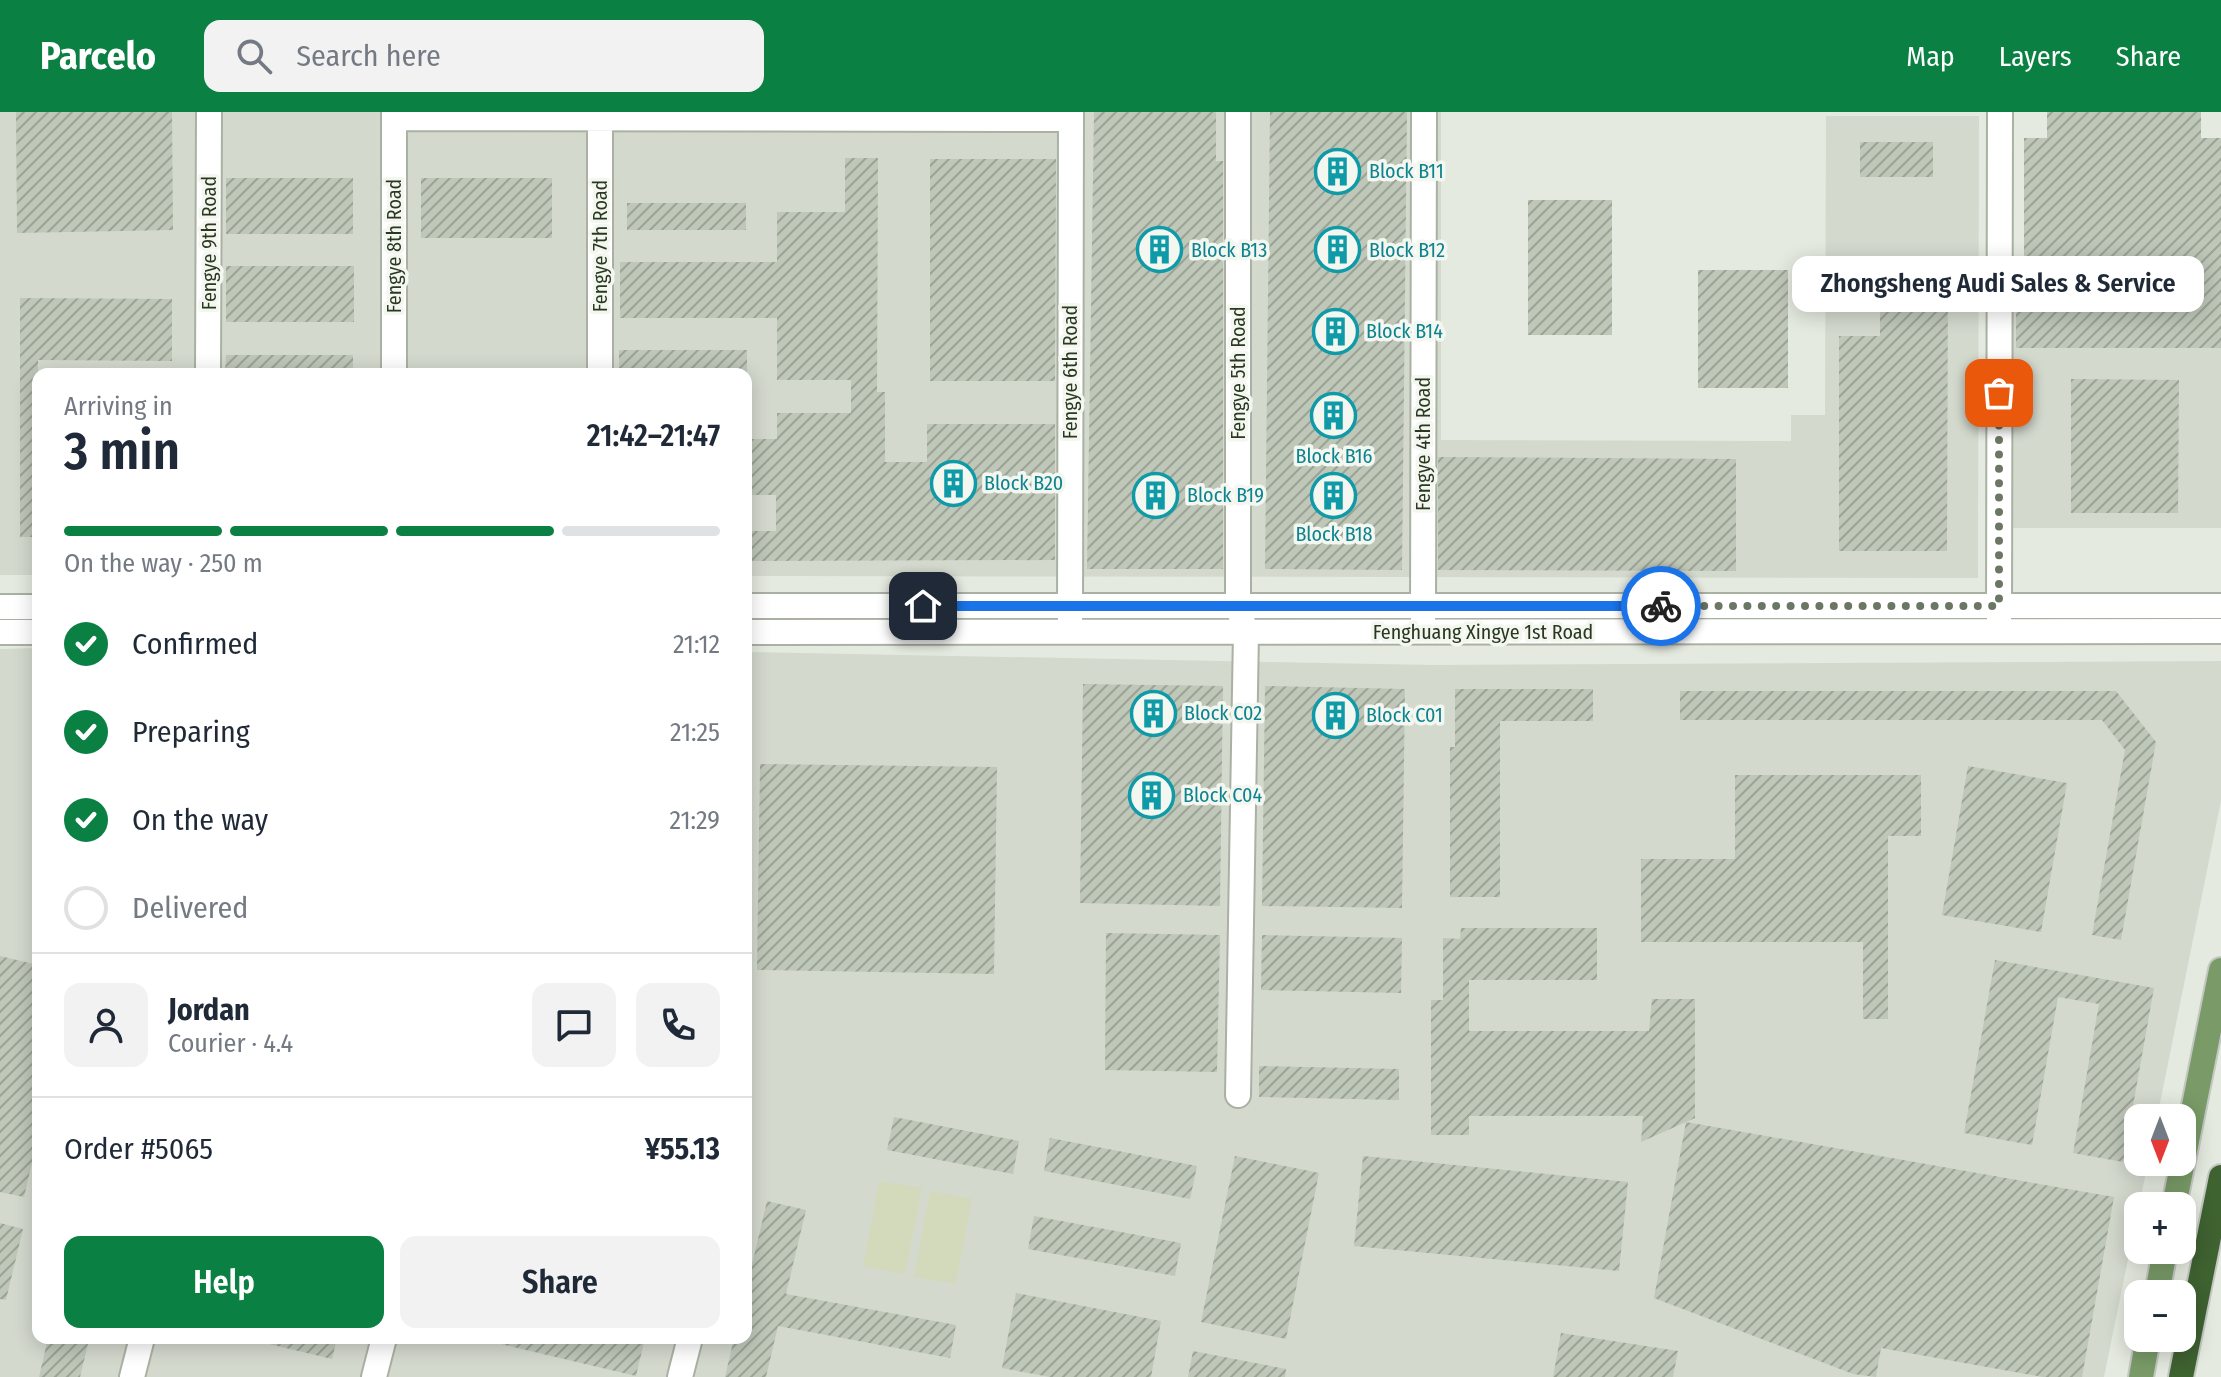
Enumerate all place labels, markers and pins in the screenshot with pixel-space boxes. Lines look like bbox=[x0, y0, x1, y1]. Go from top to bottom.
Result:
building icon: Block B11 bbox=[1314, 147, 1362, 195]
place label: Block B11 bbox=[1369, 159, 1444, 183]
building icon: Block B13 bbox=[1136, 226, 1184, 274]
building icon: Block B12 bbox=[1314, 226, 1362, 274]
place label: Block B13 bbox=[1191, 238, 1267, 262]
place label: Block B12 bbox=[1369, 238, 1445, 262]
callout: Zhongsheng Audi Sales & Service bbox=[1793, 257, 2205, 313]
building icon: Block B14 bbox=[1311, 307, 1359, 355]
place label: Block B14 bbox=[1366, 319, 1443, 343]
pin bbox=[1965, 359, 2033, 427]
building icon: Block B16 bbox=[1310, 392, 1358, 440]
place label: Block B16 bbox=[1295, 444, 1373, 468]
building icon: Block B20 bbox=[929, 459, 977, 507]
place label: Block B20 bbox=[984, 471, 1063, 495]
building icon: Block B19 bbox=[1132, 471, 1180, 519]
building icon: Block B18 bbox=[1310, 471, 1358, 519]
place label: Block B19 bbox=[1187, 483, 1264, 507]
place label: Block B18 bbox=[1295, 522, 1373, 546]
pin bbox=[889, 572, 957, 640]
building icon: Block C02 bbox=[1129, 689, 1177, 737]
building icon: Block C01 bbox=[1311, 691, 1359, 739]
place label: Block C02 bbox=[1184, 701, 1262, 725]
place label: Block C01 bbox=[1366, 703, 1443, 727]
building icon: Block C04 bbox=[1128, 771, 1176, 819]
place label: Block C04 bbox=[1183, 783, 1262, 807]

